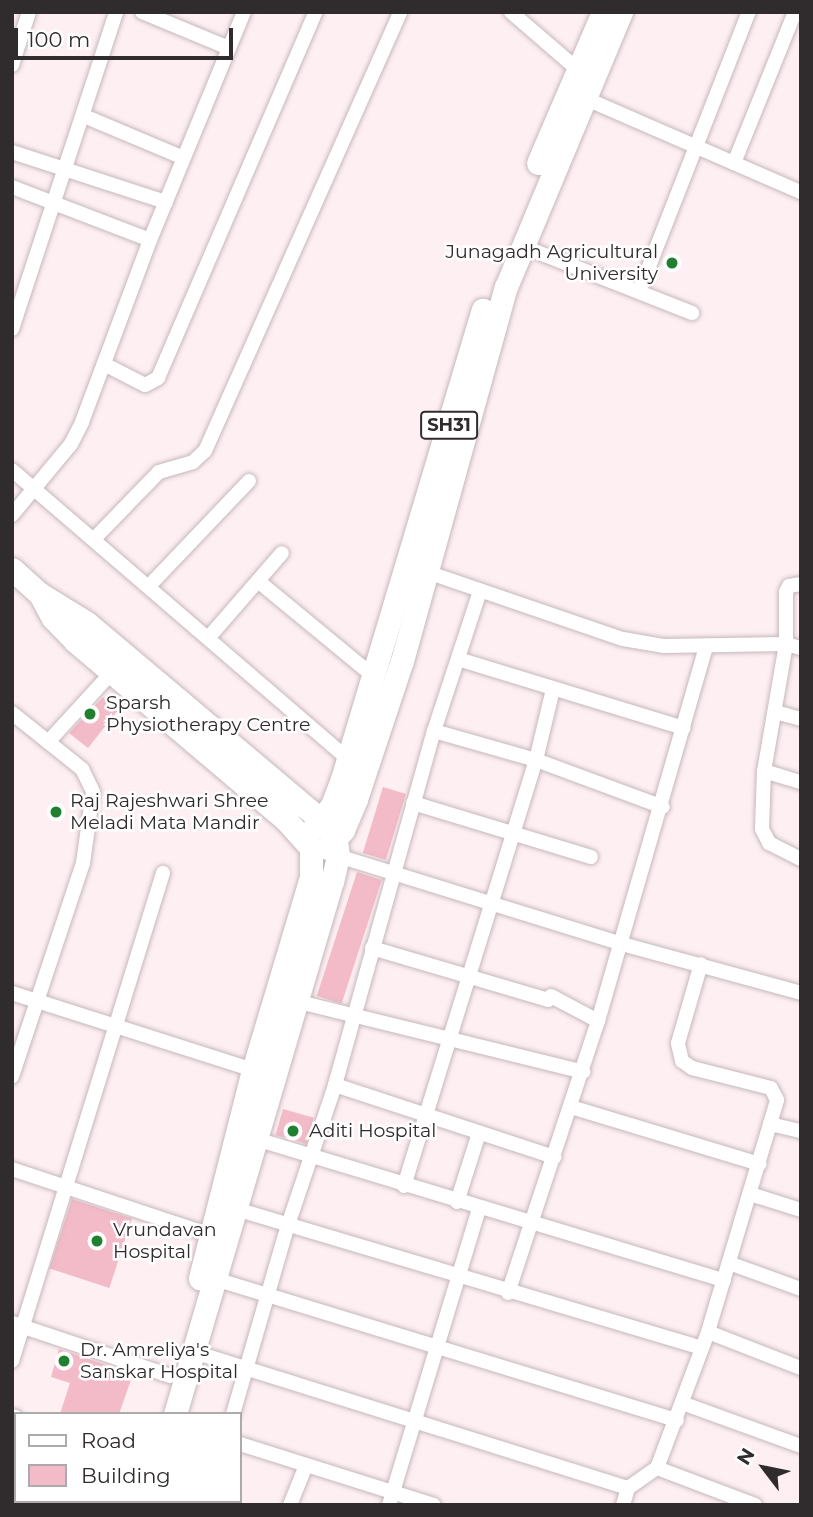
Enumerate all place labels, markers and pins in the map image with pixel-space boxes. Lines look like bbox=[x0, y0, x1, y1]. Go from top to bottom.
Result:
place label: Junagadh Agricultural University bbox=[446, 241, 658, 285]
marker: Junagadh Agricultural University bbox=[664, 255, 680, 271]
place label: Sparsh Physiotherapy Centre bbox=[106, 692, 310, 736]
marker: Sparsh Physiotherapy Centre bbox=[80, 704, 100, 724]
place label: Raj Rajeshwari Shree Meladi Mata Mandir bbox=[70, 790, 268, 834]
marker: Raj Rajeshwari Shree Meladi Mata Mandir bbox=[48, 804, 64, 820]
place label: Aditi Hospital bbox=[309, 1120, 436, 1142]
marker: Aditi Hospital bbox=[283, 1121, 303, 1141]
place label: Vrundavan Hospital bbox=[113, 1219, 217, 1263]
marker: Vrundavan Hospital bbox=[87, 1231, 107, 1251]
place label: Dr. Amreliya's Sanskar Hospital bbox=[80, 1339, 238, 1383]
marker: Dr. Amreliya's Sanskar Hospital bbox=[54, 1351, 74, 1371]

